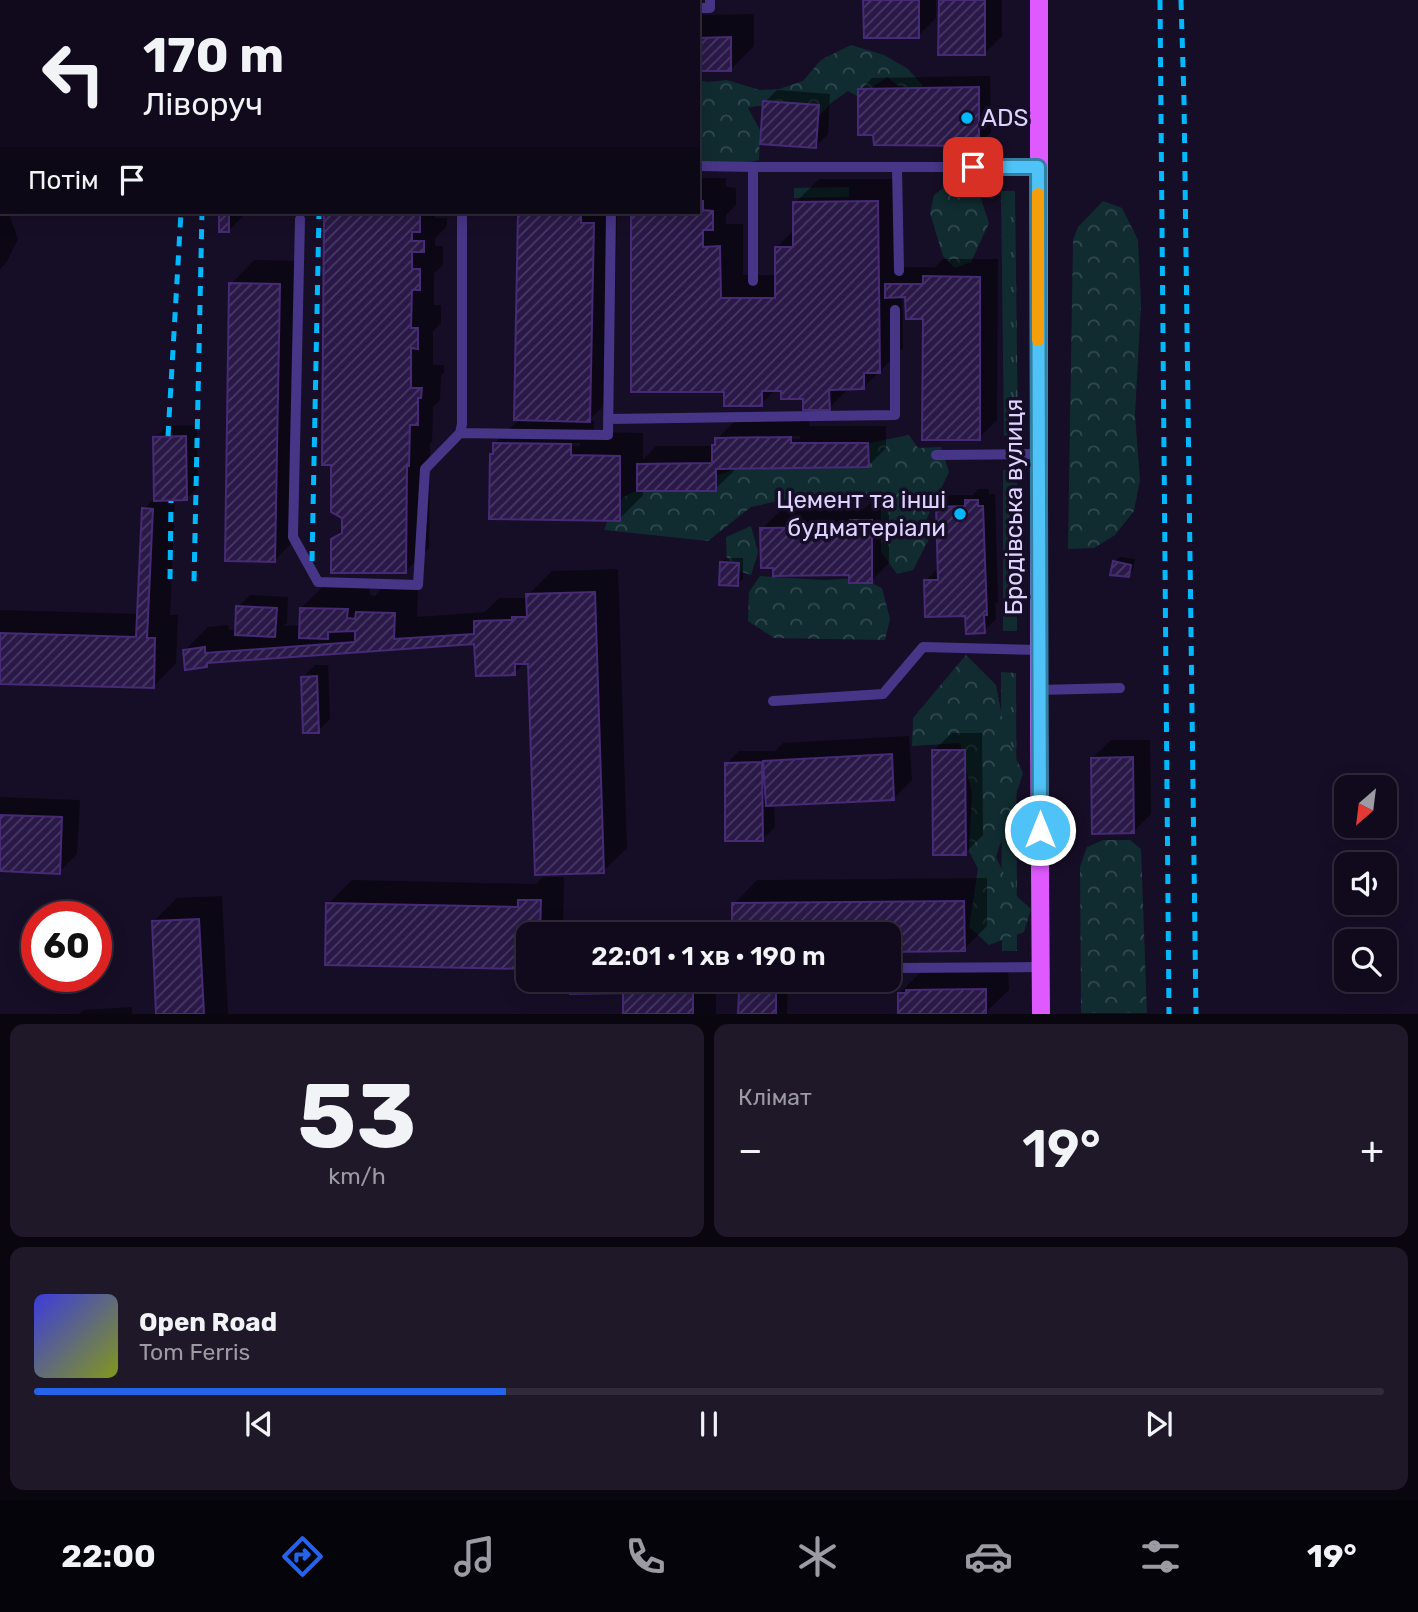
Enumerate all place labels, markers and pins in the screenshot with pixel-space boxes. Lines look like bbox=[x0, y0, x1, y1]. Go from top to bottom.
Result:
place label: ADS bbox=[981, 104, 1029, 132]
marker: ADS bbox=[959, 110, 975, 126]
pin bbox=[943, 137, 1003, 197]
place label: Цемент та інші будматеріали bbox=[776, 486, 946, 542]
marker: Цемент та інші будматеріали bbox=[952, 506, 968, 522]

